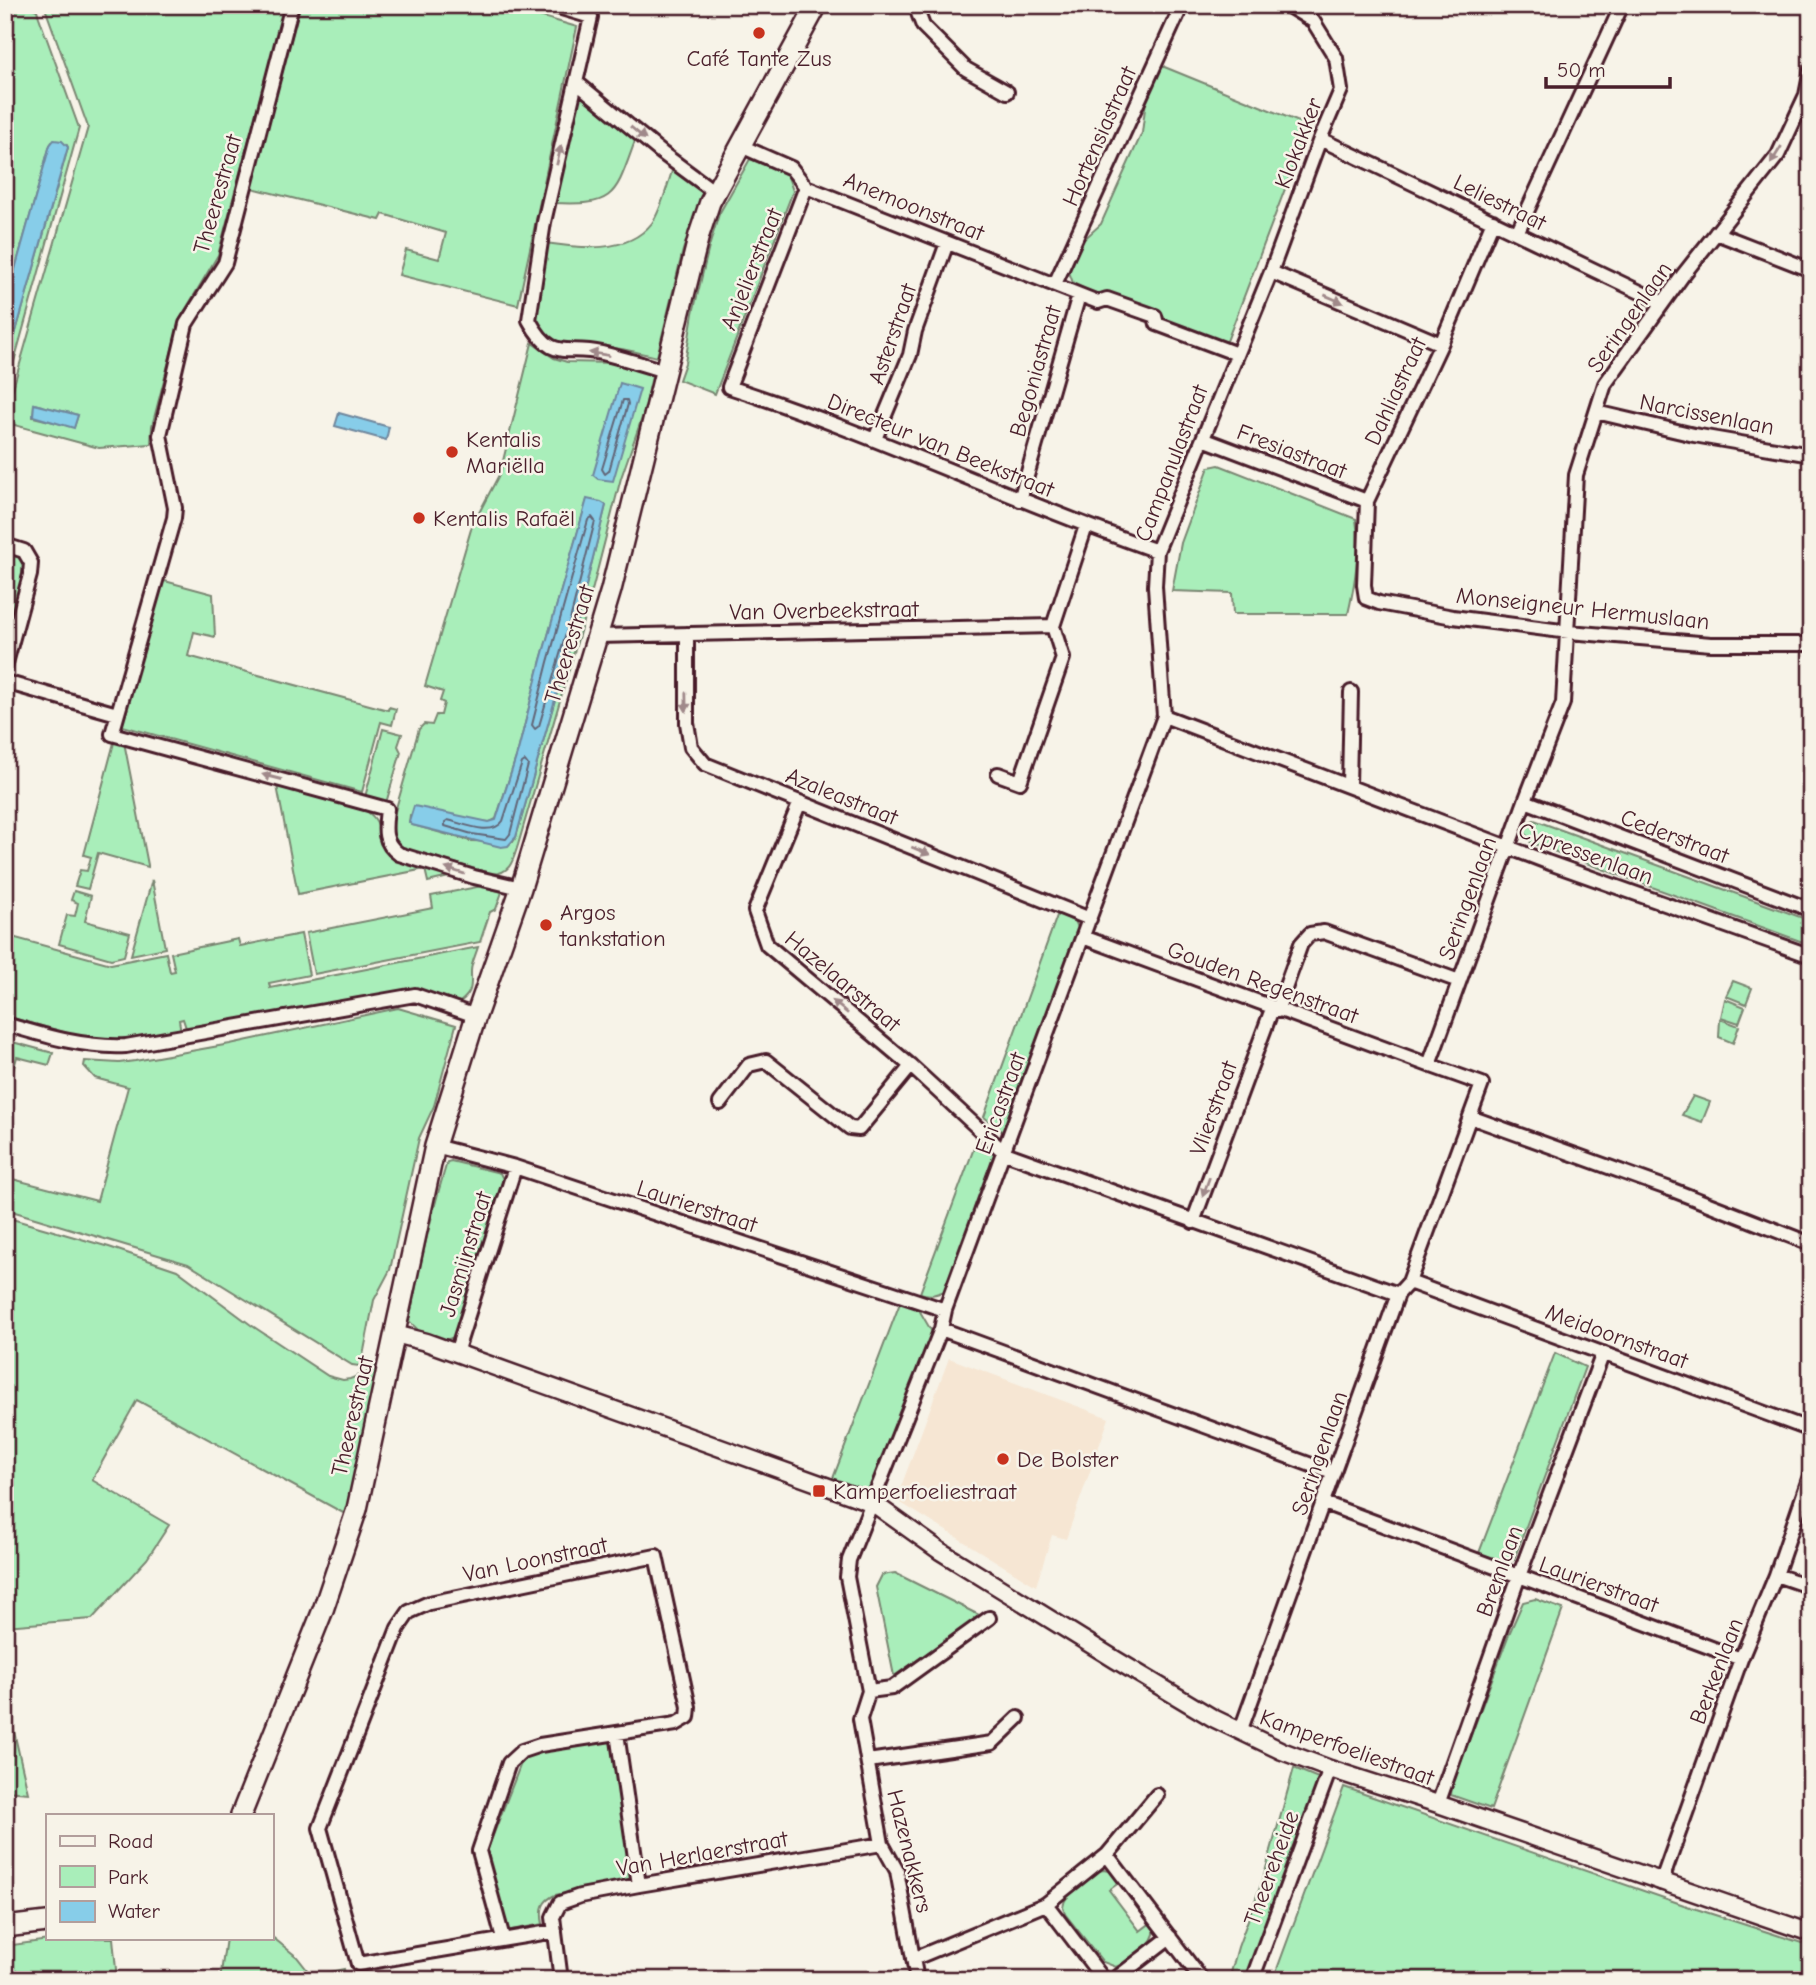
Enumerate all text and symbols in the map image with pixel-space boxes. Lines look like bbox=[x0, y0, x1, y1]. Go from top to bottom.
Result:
marker: Café Tante Zus bbox=[751, 25, 767, 41]
place label: Café Tante Zus bbox=[686, 45, 832, 72]
scale bar bbox=[1546, 46, 1671, 90]
text: 50 m bbox=[1557, 58, 1606, 82]
street label: Hortensiastraat bbox=[1057, 61, 1143, 210]
street label: Klokakker bbox=[1269, 93, 1328, 192]
one-way arrow bbox=[628, 126, 646, 141]
street label: Theerestraat bbox=[188, 130, 248, 257]
one-way arrow bbox=[554, 144, 565, 166]
one-way arrow bbox=[1769, 145, 1782, 164]
street label: Anemoonstraat bbox=[840, 166, 989, 247]
street label: Leliestraat bbox=[1449, 168, 1552, 237]
street label: Anjelierstraat bbox=[715, 203, 789, 334]
street label: Seringenlaan bbox=[1581, 257, 1678, 378]
street label: Asterstraat bbox=[863, 279, 923, 388]
one-way arrow bbox=[1324, 294, 1345, 305]
street label: Begoniastraat bbox=[1004, 301, 1067, 440]
street label: Dahliastraat bbox=[1359, 332, 1433, 449]
one-way arrow bbox=[588, 348, 610, 359]
street label: Campanulastraat bbox=[1129, 380, 1214, 545]
street label: Directeur van Beekstraat bbox=[824, 388, 1059, 504]
street label: Narcissenlaan bbox=[1637, 388, 1777, 441]
street label: Fresiastraat bbox=[1233, 418, 1352, 485]
place label: Kentalis Mariëlla bbox=[466, 426, 545, 479]
marker: Kentalis Mariëlla bbox=[444, 444, 460, 460]
place label: Kentalis Rafaël bbox=[433, 505, 575, 532]
marker: Kentalis Rafaël bbox=[411, 510, 427, 526]
street label: Theerestraat bbox=[539, 580, 601, 707]
street label: Monseigneur Hermuslaan bbox=[1455, 582, 1711, 635]
street label: Van Overbeekstraat bbox=[729, 595, 920, 626]
one-way arrow bbox=[680, 691, 692, 713]
street label: Azaleastraat bbox=[782, 762, 903, 832]
one-way arrow bbox=[261, 772, 282, 782]
street label: Cederstraat bbox=[1617, 803, 1734, 870]
street label: Cypressenlaan bbox=[1515, 817, 1657, 890]
street label: Seringenlaan bbox=[1433, 833, 1502, 964]
one-way arrow bbox=[911, 846, 932, 857]
one-way arrow bbox=[444, 865, 465, 876]
place label: Argos tankstation bbox=[559, 899, 666, 952]
marker: Argos tankstation bbox=[538, 917, 554, 933]
street label: Hazelaarstraat bbox=[779, 925, 907, 1038]
street label: Gouden Regenstraat bbox=[1164, 935, 1363, 1030]
one-way arrow bbox=[832, 999, 850, 1014]
street label: Ericastraat bbox=[970, 1047, 1032, 1158]
street label: Vlierstraat bbox=[1184, 1056, 1243, 1159]
street label: Laurierstraat bbox=[633, 1174, 762, 1239]
one-way arrow bbox=[1200, 1177, 1211, 1198]
street label: Jasmijnstraat bbox=[434, 1187, 498, 1320]
street label: Meidoornstraat bbox=[1542, 1298, 1693, 1375]
street label: Theerestraat bbox=[326, 1352, 380, 1479]
street label: Seringenlaan bbox=[1286, 1388, 1353, 1519]
place label: De Bolster bbox=[1017, 1446, 1119, 1473]
marker: De Bolster bbox=[995, 1451, 1011, 1467]
place label: Kamperfoeliestraat bbox=[833, 1478, 1018, 1505]
marker: Kamperfoeliestraat bbox=[811, 1483, 827, 1499]
street label: Bremlaan bbox=[1471, 1522, 1528, 1620]
street label: Van Loonstraat bbox=[461, 1531, 611, 1588]
street label: Laurierstraat bbox=[1536, 1550, 1663, 1619]
street label: Berkenlaan bbox=[1684, 1614, 1749, 1728]
street label: Kamperfoeliestraat bbox=[1256, 1703, 1439, 1792]
street label: Hazenakkers bbox=[881, 1787, 938, 1916]
street label: Theereheide bbox=[1238, 1807, 1305, 1929]
legend bbox=[46, 1814, 273, 1940]
street label: Van Herlaerstraat bbox=[614, 1825, 791, 1882]
text: Road bbox=[108, 1829, 153, 1853]
text: Park bbox=[108, 1865, 148, 1889]
text: Water bbox=[108, 1899, 161, 1923]

